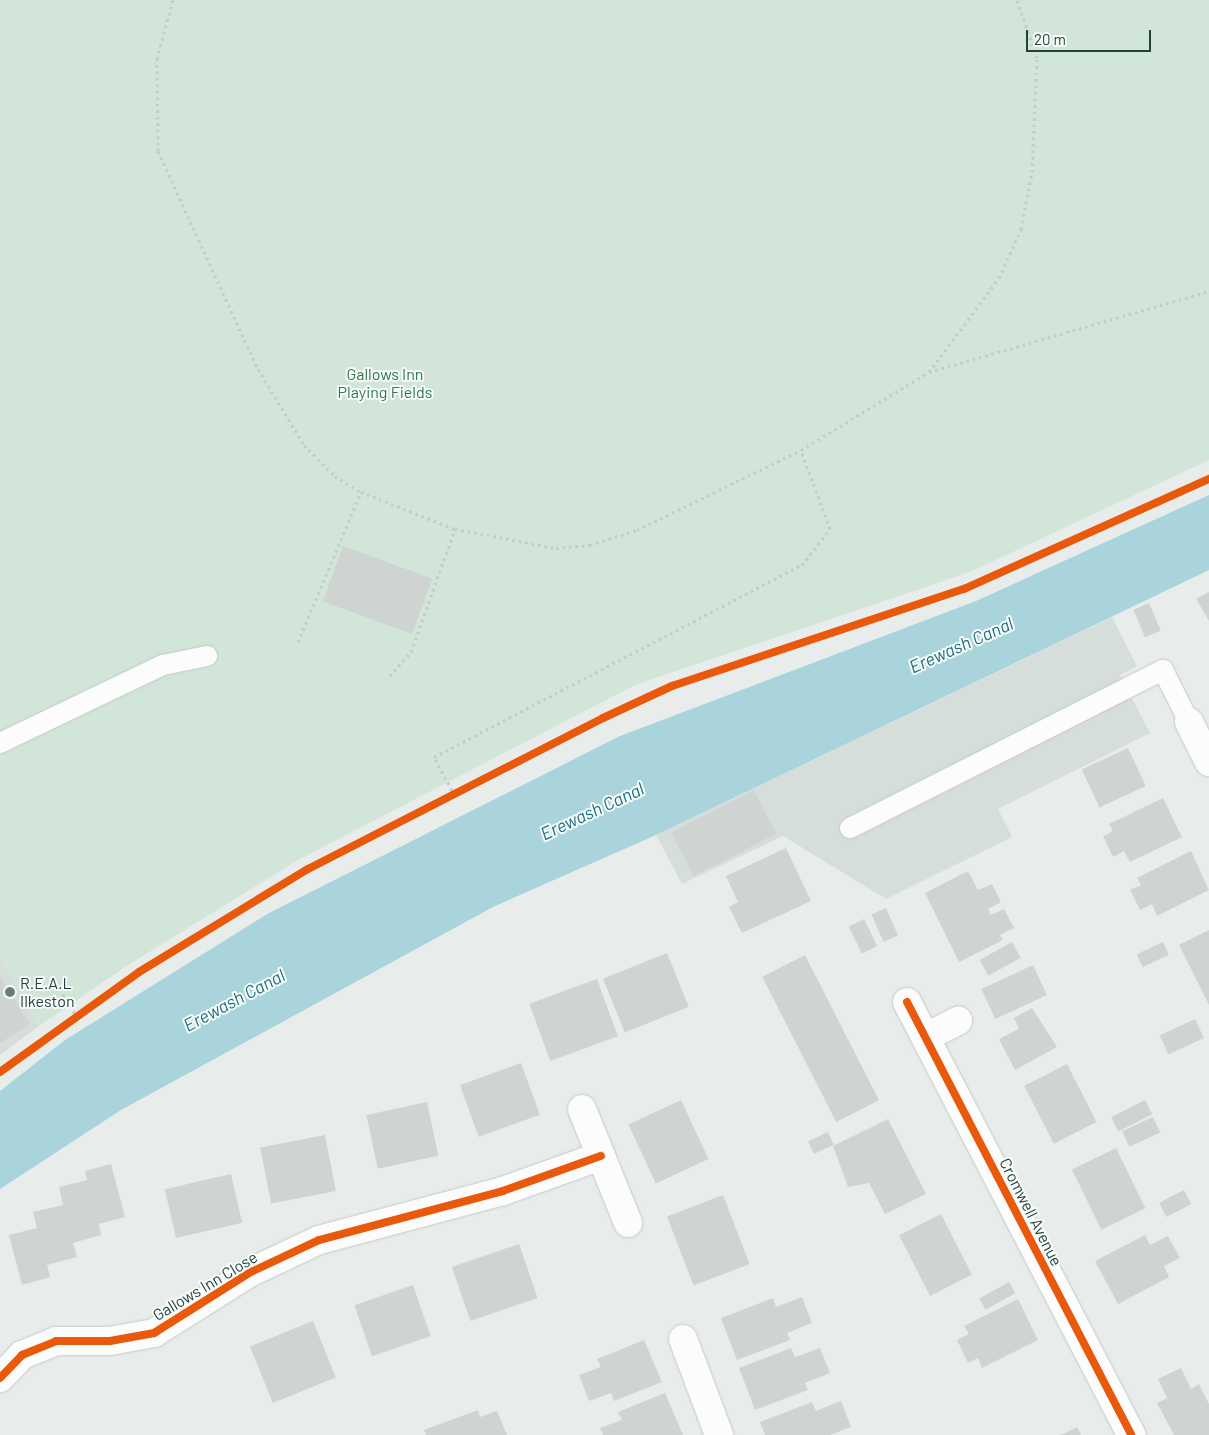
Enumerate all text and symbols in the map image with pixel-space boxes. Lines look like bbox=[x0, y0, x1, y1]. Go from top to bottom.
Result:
scale bar bbox=[1029, 20, 1154, 52]
text: 20 m bbox=[1034, 30, 1066, 48]
park label: Gallows Inn Playing Fields bbox=[338, 364, 432, 402]
water label: Erewash Canal bbox=[906, 612, 1016, 678]
water label: Erewash Canal bbox=[537, 778, 647, 844]
water label: Erewash Canal bbox=[180, 964, 288, 1036]
place label: R.E.A.L Ilkeston bbox=[20, 973, 75, 1011]
marker: R.E.A.L Ilkeston bbox=[4, 986, 16, 998]
street label: Cromwell Avenue bbox=[996, 1155, 1066, 1269]
street label: Gallows Inn Close bbox=[149, 1247, 261, 1325]

